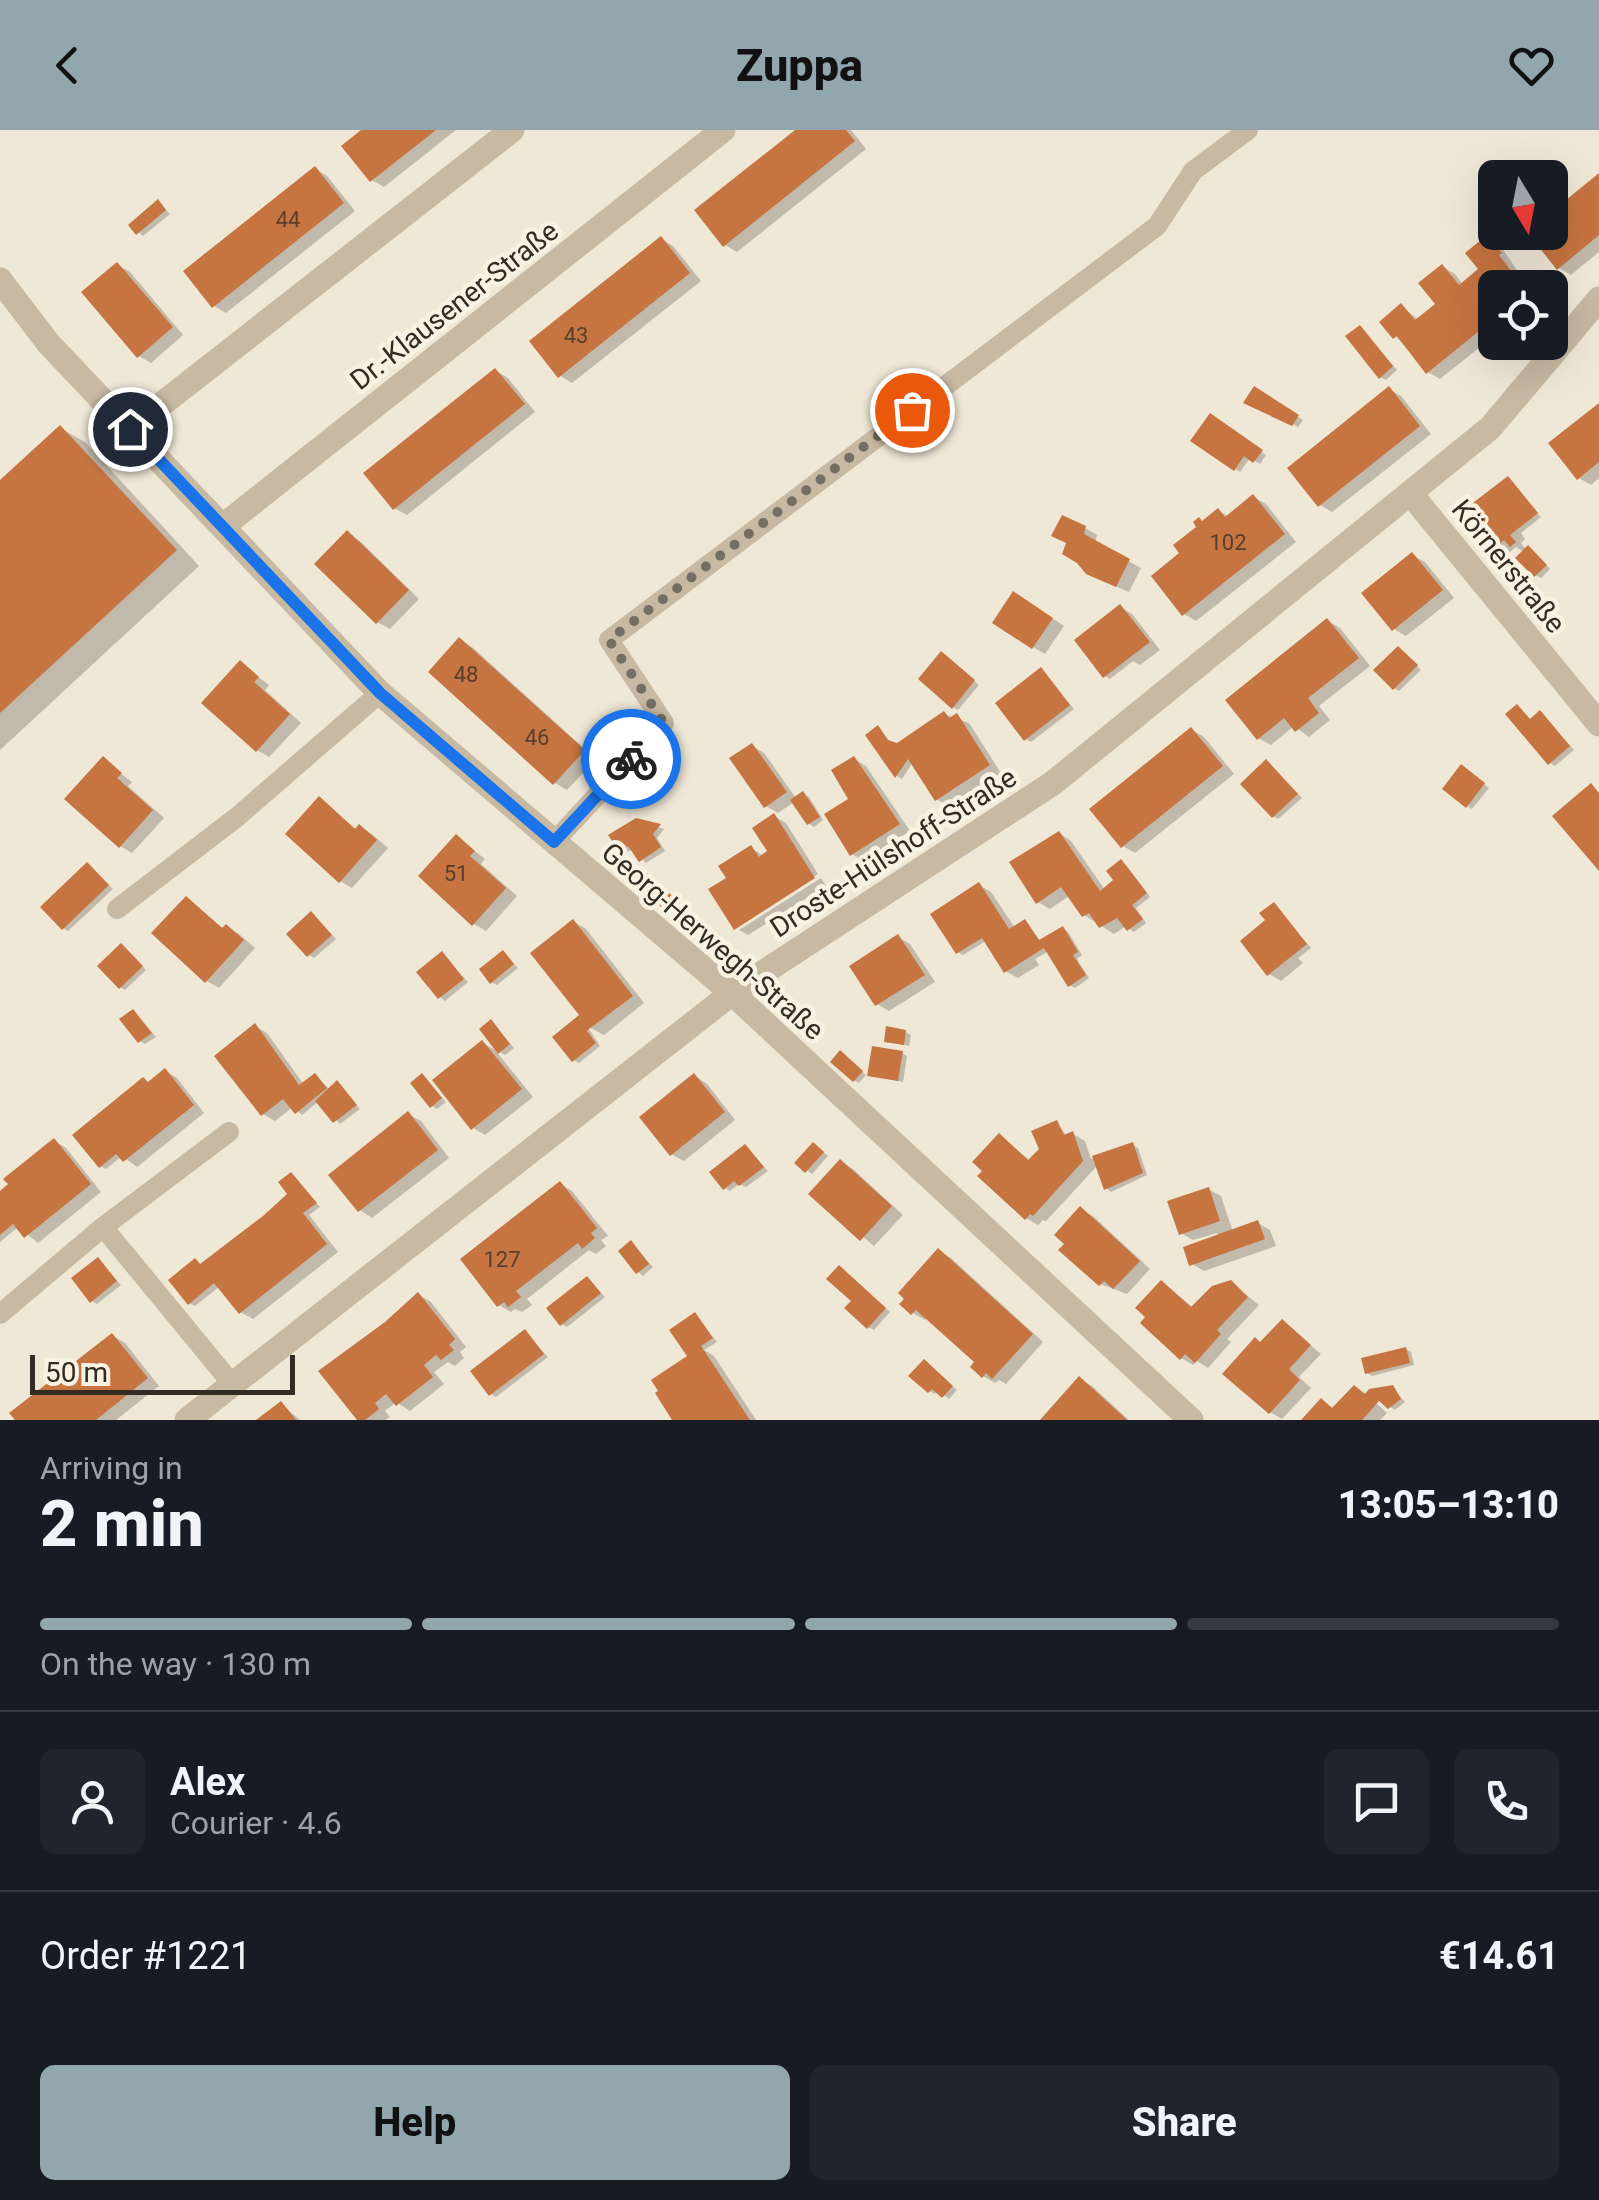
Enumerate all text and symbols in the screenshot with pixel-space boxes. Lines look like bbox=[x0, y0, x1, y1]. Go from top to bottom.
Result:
icon: back bbox=[40, 38, 95, 93]
icon: heart bbox=[1504, 38, 1559, 93]
text: Zuppa bbox=[736, 39, 863, 92]
north arrow bbox=[1478, 160, 1568, 250]
map controls bbox=[1478, 160, 1568, 360]
house number: 44 bbox=[276, 207, 300, 232]
street label: Dr.-Klausener-Straße bbox=[344, 214, 565, 397]
button: locate bbox=[1478, 270, 1568, 360]
house number: 43 bbox=[564, 323, 588, 348]
pin bbox=[870, 368, 955, 453]
icon: bag bbox=[885, 383, 940, 438]
pin bbox=[88, 387, 173, 472]
icon: home bbox=[103, 402, 158, 457]
street label: Körnerstraße bbox=[1445, 493, 1572, 640]
house number: 102 bbox=[1209, 530, 1247, 555]
house number: 48 bbox=[454, 662, 478, 687]
courier bbox=[581, 709, 681, 809]
house number: 46 bbox=[525, 725, 549, 750]
icon: bike bbox=[604, 732, 659, 787]
street label: Droste-Hülshoff-Straße bbox=[764, 761, 1022, 944]
street label: Georg-Herwegh-Straße bbox=[595, 836, 830, 1047]
house number: 51 bbox=[444, 861, 468, 886]
house number: 127 bbox=[483, 1247, 521, 1272]
scale bar bbox=[30, 1350, 295, 1394]
text: 50 m bbox=[45, 1356, 108, 1389]
text: Arriving in bbox=[40, 1449, 183, 1487]
text: 13:05–13:10 bbox=[1338, 1483, 1559, 1527]
text: 2 min bbox=[40, 1486, 204, 1562]
text: On the way · 130 m bbox=[40, 1645, 311, 1683]
button: person bbox=[40, 1749, 145, 1854]
button: chat bbox=[1324, 1749, 1429, 1854]
button: phone bbox=[1454, 1749, 1559, 1854]
text: Alex bbox=[170, 1760, 245, 1804]
text: Courier · 4.6 bbox=[170, 1804, 342, 1842]
text: Order #1221 bbox=[40, 1934, 251, 1978]
text: €14.61 bbox=[1439, 1934, 1559, 1978]
button: Help bbox=[40, 2065, 790, 2180]
button: Share bbox=[810, 2065, 1559, 2180]

